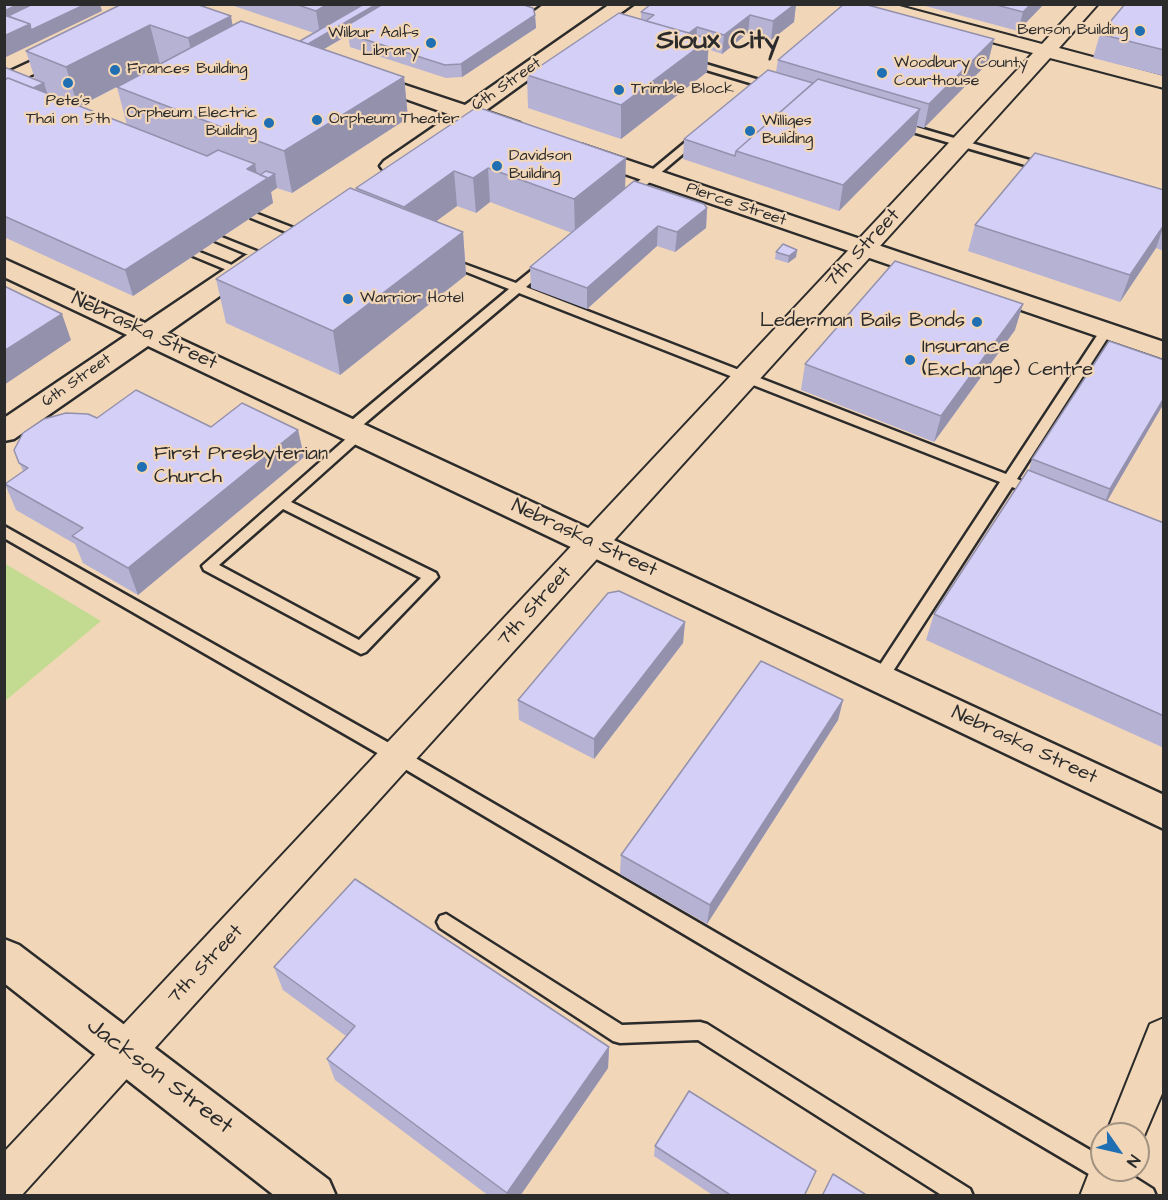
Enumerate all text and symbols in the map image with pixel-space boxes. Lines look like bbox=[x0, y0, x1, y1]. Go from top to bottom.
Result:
place label: Benson Building bbox=[1017, 21, 1128, 41]
place label: Wilbur Aalfs Library bbox=[328, 24, 419, 62]
marker: Benson Building bbox=[1133, 24, 1147, 38]
district label: Sioux City bbox=[657, 26, 779, 58]
marker: Wilbur Aalfs Library bbox=[424, 36, 438, 50]
street label: 6th Street bbox=[469, 54, 545, 116]
place label: Woodbury County Courthouse bbox=[894, 54, 1028, 92]
place label: Frances Building bbox=[127, 60, 248, 80]
marker: Frances Building bbox=[108, 63, 122, 77]
marker: Woodbury County Courthouse bbox=[875, 66, 889, 80]
marker: Pete’s Thai on 5th bbox=[61, 76, 75, 90]
place label: Trimble Block bbox=[631, 80, 734, 100]
marker: Trimble Block bbox=[612, 83, 626, 97]
place label: Pete’s Thai on 5th bbox=[26, 92, 110, 130]
place label: Orpheum Electric Building bbox=[126, 104, 257, 142]
place label: Orpheum Theater bbox=[329, 110, 460, 130]
place label: Williges Building bbox=[762, 112, 813, 150]
marker: Orpheum Theater bbox=[310, 113, 324, 127]
marker: Orpheum Electric Building bbox=[262, 116, 276, 130]
marker: Williges Building bbox=[743, 124, 757, 138]
place label: Davidson Building bbox=[509, 147, 571, 185]
marker: Davidson Building bbox=[490, 159, 504, 173]
street label: Pierce Street bbox=[683, 179, 789, 231]
street label: 7th Street bbox=[820, 204, 906, 294]
street label: Nebraska Street bbox=[67, 288, 221, 376]
place label: Warrior Hotel bbox=[360, 289, 464, 309]
marker: Warrior Hotel bbox=[341, 292, 355, 306]
place label: Lederman Bails Bonds bbox=[760, 310, 965, 334]
marker: Lederman Bails Bonds bbox=[970, 315, 984, 329]
place label: Insurance (Exchange) Centre bbox=[922, 336, 1093, 383]
street label: 6th Street bbox=[39, 350, 115, 412]
marker: Insurance (Exchange) Centre bbox=[903, 353, 917, 367]
place label: First Presbyterian Church bbox=[154, 443, 328, 490]
marker: First Presbyterian Church bbox=[135, 460, 149, 474]
street label: Nebraska Street bbox=[507, 495, 661, 583]
street label: 7th Street bbox=[493, 562, 577, 652]
street label: Nebraska Street bbox=[947, 702, 1101, 790]
street label: 7th Street bbox=[163, 920, 249, 1010]
street label: Jackson Street bbox=[80, 1013, 238, 1141]
north arrow bbox=[1090, 1122, 1150, 1182]
text: N bbox=[1121, 1151, 1145, 1171]

